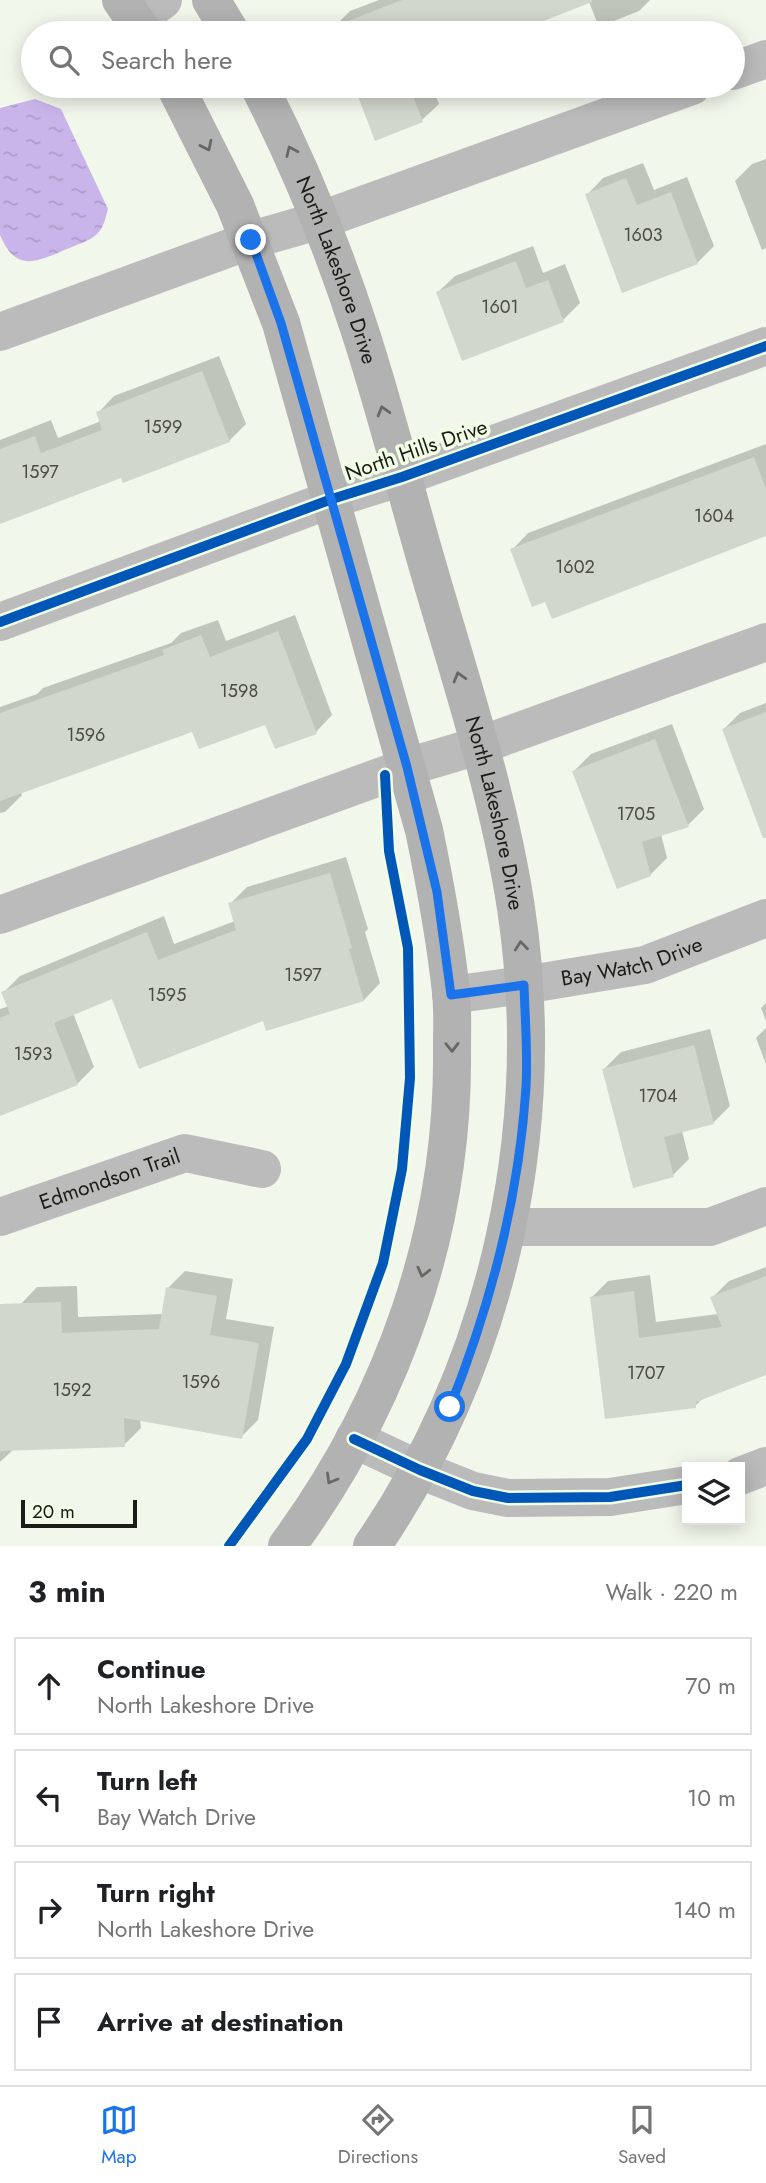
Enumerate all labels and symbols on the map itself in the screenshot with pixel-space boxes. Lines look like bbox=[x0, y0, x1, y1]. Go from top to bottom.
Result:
one-way arrow bbox=[198, 139, 212, 151]
one-way arrow bbox=[285, 145, 299, 158]
street label: North Lakeshore Drive bbox=[288, 171, 385, 368]
house number: 1603 bbox=[623, 222, 663, 248]
route end bbox=[235, 224, 266, 255]
house number: 1601 bbox=[481, 294, 519, 320]
one-way arrow bbox=[377, 405, 392, 417]
street label: North Hills Drive bbox=[341, 412, 491, 488]
house number: 1599 bbox=[144, 414, 183, 440]
house number: 1597 bbox=[21, 459, 59, 485]
house number: 1604 bbox=[694, 503, 734, 529]
house number: 1602 bbox=[555, 554, 595, 580]
one-way arrow bbox=[452, 671, 467, 683]
house number: 1598 bbox=[220, 678, 258, 704]
street label: North Lakeshore Drive bbox=[458, 713, 531, 912]
house number: 1596 bbox=[67, 722, 106, 748]
house number: 1705 bbox=[617, 801, 655, 827]
street label: Bay Watch Drive bbox=[559, 929, 707, 994]
one-way arrow bbox=[513, 940, 528, 952]
house number: 1597 bbox=[284, 962, 322, 988]
house number: 1595 bbox=[148, 982, 186, 1008]
house number: 1593 bbox=[14, 1041, 52, 1067]
one-way arrow bbox=[444, 1042, 460, 1053]
house number: 1704 bbox=[639, 1083, 677, 1109]
street label: Edmondson Trail bbox=[35, 1141, 184, 1217]
one-way arrow bbox=[417, 1266, 431, 1278]
house number: 1707 bbox=[627, 1360, 665, 1386]
house number: 1596 bbox=[182, 1369, 221, 1395]
house number: 1592 bbox=[53, 1377, 91, 1403]
route start bbox=[434, 1391, 465, 1422]
one-way arrow bbox=[326, 1471, 339, 1484]
scale bar bbox=[21, 1497, 136, 1529]

